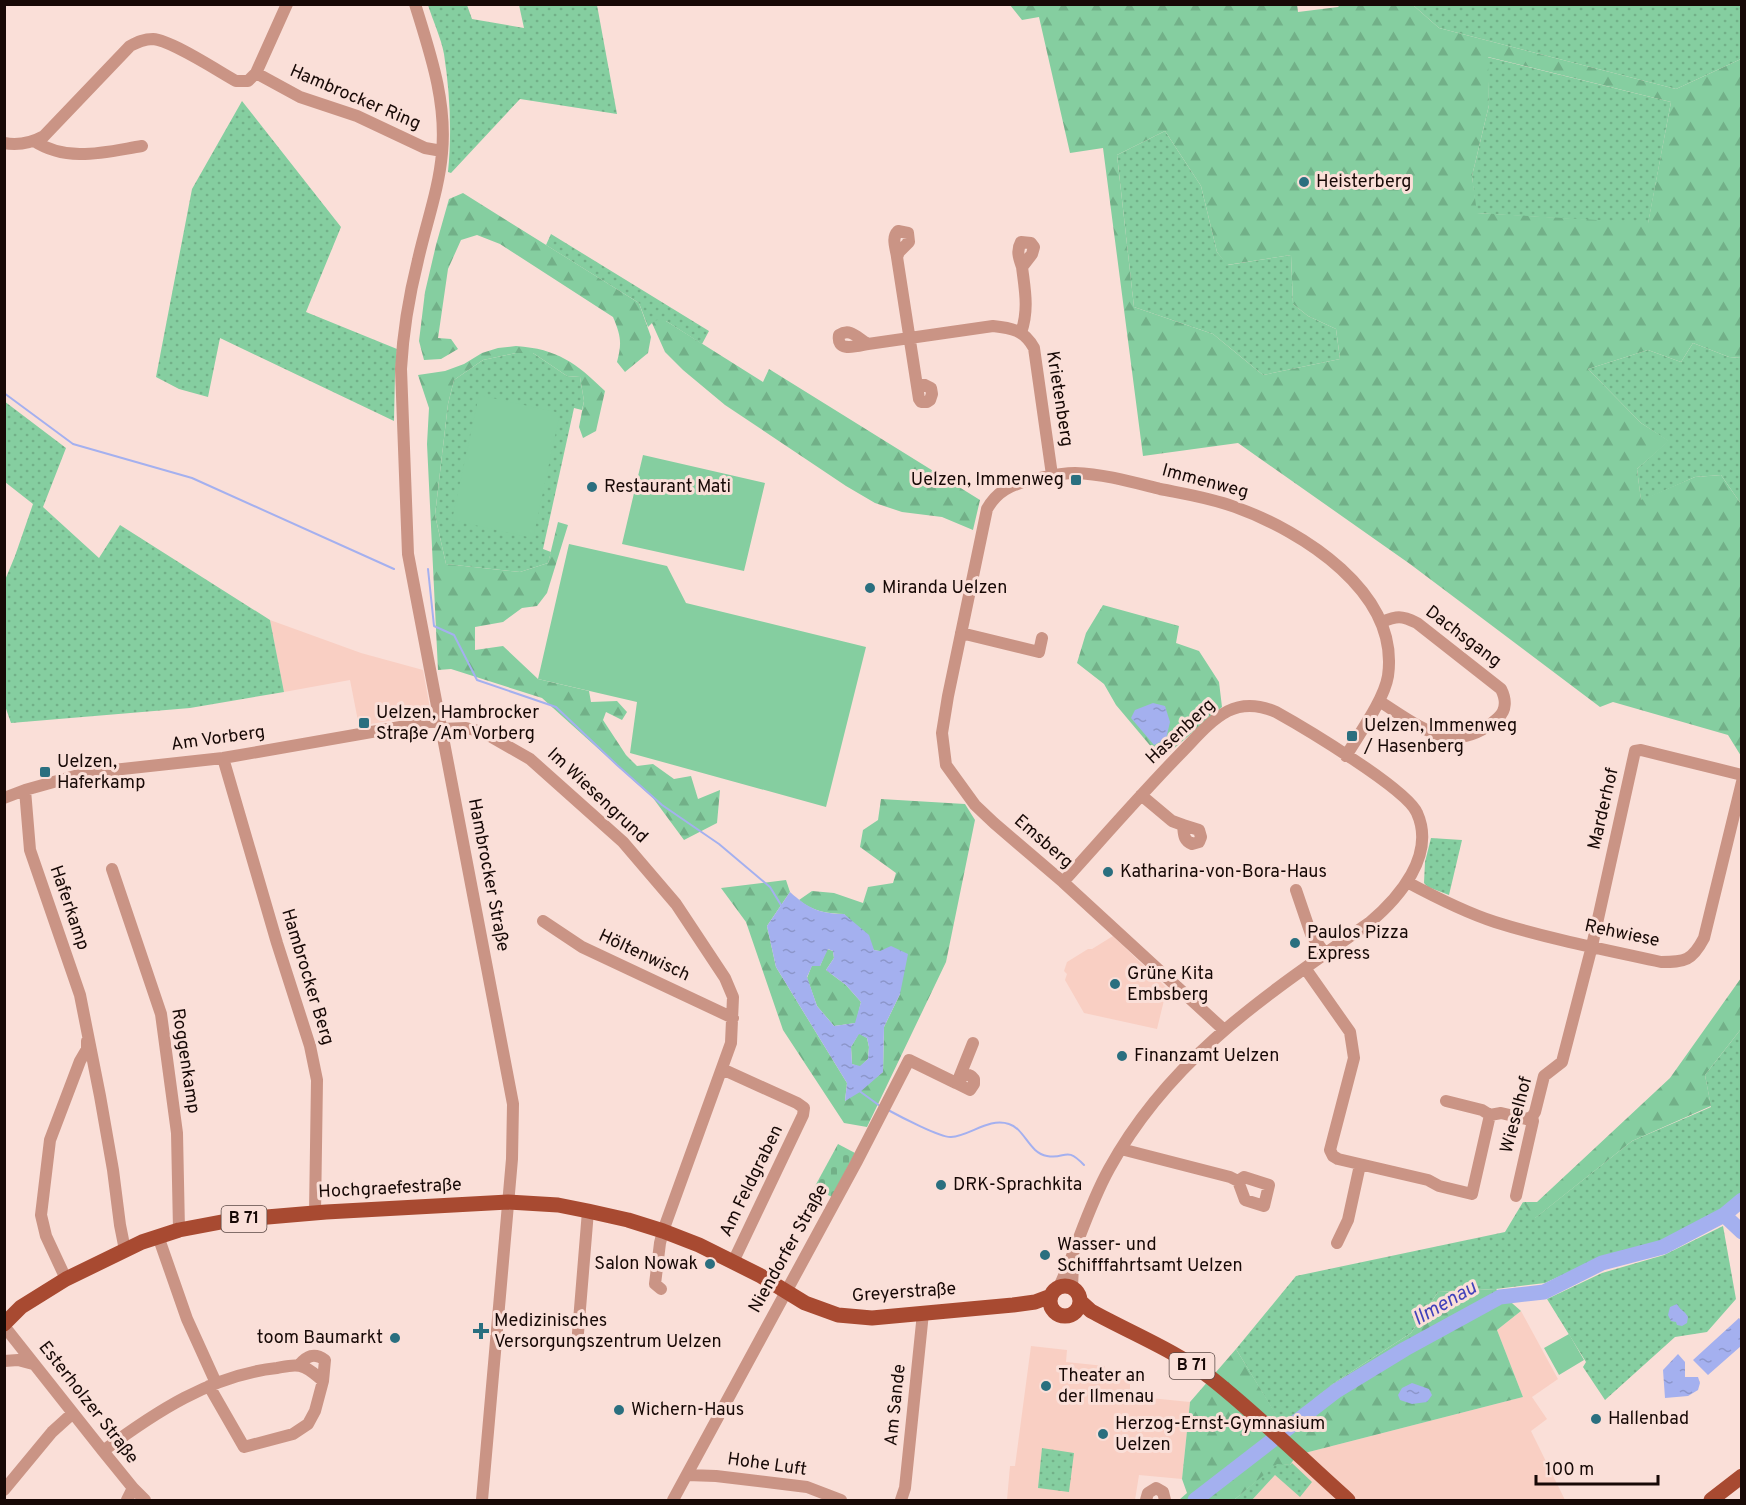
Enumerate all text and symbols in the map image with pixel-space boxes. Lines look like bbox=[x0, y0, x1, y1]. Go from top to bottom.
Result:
street label: Hambrocker Ring bbox=[286, 60, 424, 136]
place label: Heisterberg bbox=[1316, 171, 1412, 194]
marker: Heisterberg bbox=[1297, 175, 1311, 189]
street label: Krietenberg bbox=[1040, 350, 1078, 448]
street label: Immenweg bbox=[1159, 459, 1251, 505]
place label: Uelzen, Immenweg bbox=[911, 469, 1064, 492]
marker: Uelzen, Immenweg bbox=[1069, 473, 1083, 487]
place label: Restaurant Mati bbox=[604, 476, 731, 499]
marker: Restaurant Mati bbox=[585, 480, 599, 494]
place label: Miranda Uelzen bbox=[882, 577, 1007, 600]
marker: Miranda Uelzen bbox=[863, 581, 877, 595]
street label: Dachsgang bbox=[1420, 601, 1506, 673]
street label: Hasenberg bbox=[1141, 694, 1221, 770]
place label: Uelzen, Hambrocker Straße /Am Vorberg bbox=[376, 702, 539, 746]
place label: Uelzen, Immenweg / Hasenberg bbox=[1363, 715, 1517, 759]
marker: Uelzen, Hambrocker Straße /Am Vorberg bbox=[357, 716, 371, 730]
street label: Am Vorberg bbox=[169, 721, 267, 757]
marker: Uelzen, Immenweg / Hasenberg bbox=[1345, 729, 1359, 743]
street label: Im Wiesengrund bbox=[542, 743, 652, 849]
place label: Uelzen, Haferkamp bbox=[57, 751, 145, 795]
marker: Uelzen, Haferkamp bbox=[38, 765, 52, 779]
street label: Marderhof bbox=[1583, 766, 1625, 852]
street label: Hambrocker Straße bbox=[462, 797, 514, 953]
street label: Emsberg bbox=[1009, 810, 1077, 874]
place label: Katharina-von-Bora-Haus bbox=[1120, 861, 1327, 884]
street label: Haferkamp bbox=[44, 863, 94, 953]
marker: Katharina-von-Bora-Haus bbox=[1101, 865, 1115, 879]
street label: Hambrocker Berg bbox=[275, 906, 339, 1048]
street label: Rehwiese bbox=[1582, 915, 1662, 953]
place label: Paulos Pizza Express bbox=[1307, 922, 1408, 966]
street label: Höltenwisch bbox=[594, 925, 694, 987]
marker: Paulos Pizza Express bbox=[1288, 936, 1302, 950]
place label: Grüne Kita Embsberg bbox=[1127, 963, 1213, 1007]
marker: Grüne Kita Embsberg bbox=[1108, 977, 1122, 991]
street label: Roggenkamp bbox=[165, 1007, 205, 1115]
place label: Finanzamt Uelzen bbox=[1134, 1045, 1279, 1068]
marker: Finanzamt Uelzen bbox=[1115, 1049, 1129, 1063]
street label: Wieselhof bbox=[1496, 1074, 1538, 1156]
street label: Am Feldgraben bbox=[715, 1121, 789, 1241]
street label: Hochgraefestraße bbox=[318, 1174, 462, 1204]
place label: DRK-Sprachkita bbox=[953, 1174, 1082, 1197]
marker: DRK-Sprachkita bbox=[934, 1178, 948, 1192]
street label: Niendorfer Straße bbox=[744, 1181, 834, 1317]
road number: B 71 bbox=[222, 1206, 266, 1232]
place label: Wasser- und Schifffahrtsamt Uelzen bbox=[1057, 1234, 1243, 1278]
marker: Wasser- und Schifffahrtsamt Uelzen bbox=[1038, 1248, 1052, 1262]
place label: Salon Nowak bbox=[594, 1253, 698, 1276]
marker: Salon Nowak bbox=[703, 1257, 717, 1271]
water label: Ilmenau bbox=[1408, 1275, 1483, 1333]
street label: Greyerstraße bbox=[851, 1278, 957, 1308]
place label: Medizinisches Versorgungszentrum Uelzen bbox=[494, 1310, 722, 1354]
marker: Medizinisches Versorgungszentrum Uelzen bbox=[472, 1322, 490, 1340]
place label: toom Baumarkt bbox=[257, 1327, 383, 1350]
marker: toom Baumarkt bbox=[388, 1331, 402, 1345]
street label: Esterholzer Straße bbox=[33, 1337, 143, 1469]
road number: B 71 bbox=[1170, 1353, 1214, 1379]
street label: Am Sande bbox=[880, 1363, 912, 1447]
place label: Theater an der Ilmenau bbox=[1058, 1365, 1154, 1409]
marker: Theater an der Ilmenau bbox=[1039, 1379, 1053, 1393]
place label: Wichern-Haus bbox=[631, 1399, 744, 1422]
marker: Wichern-Haus bbox=[612, 1403, 626, 1417]
place label: Hallenbad bbox=[1608, 1408, 1689, 1431]
marker: Hallenbad bbox=[1589, 1412, 1603, 1426]
place label: Herzog-Ernst-Gymnasium Uelzen bbox=[1115, 1413, 1325, 1457]
marker: Herzog-Ernst-Gymnasium Uelzen bbox=[1096, 1427, 1110, 1441]
street label: Hohe Luft bbox=[726, 1448, 808, 1482]
scale bar bbox=[1536, 1448, 1658, 1486]
text: 100 m bbox=[1545, 1459, 1594, 1482]

